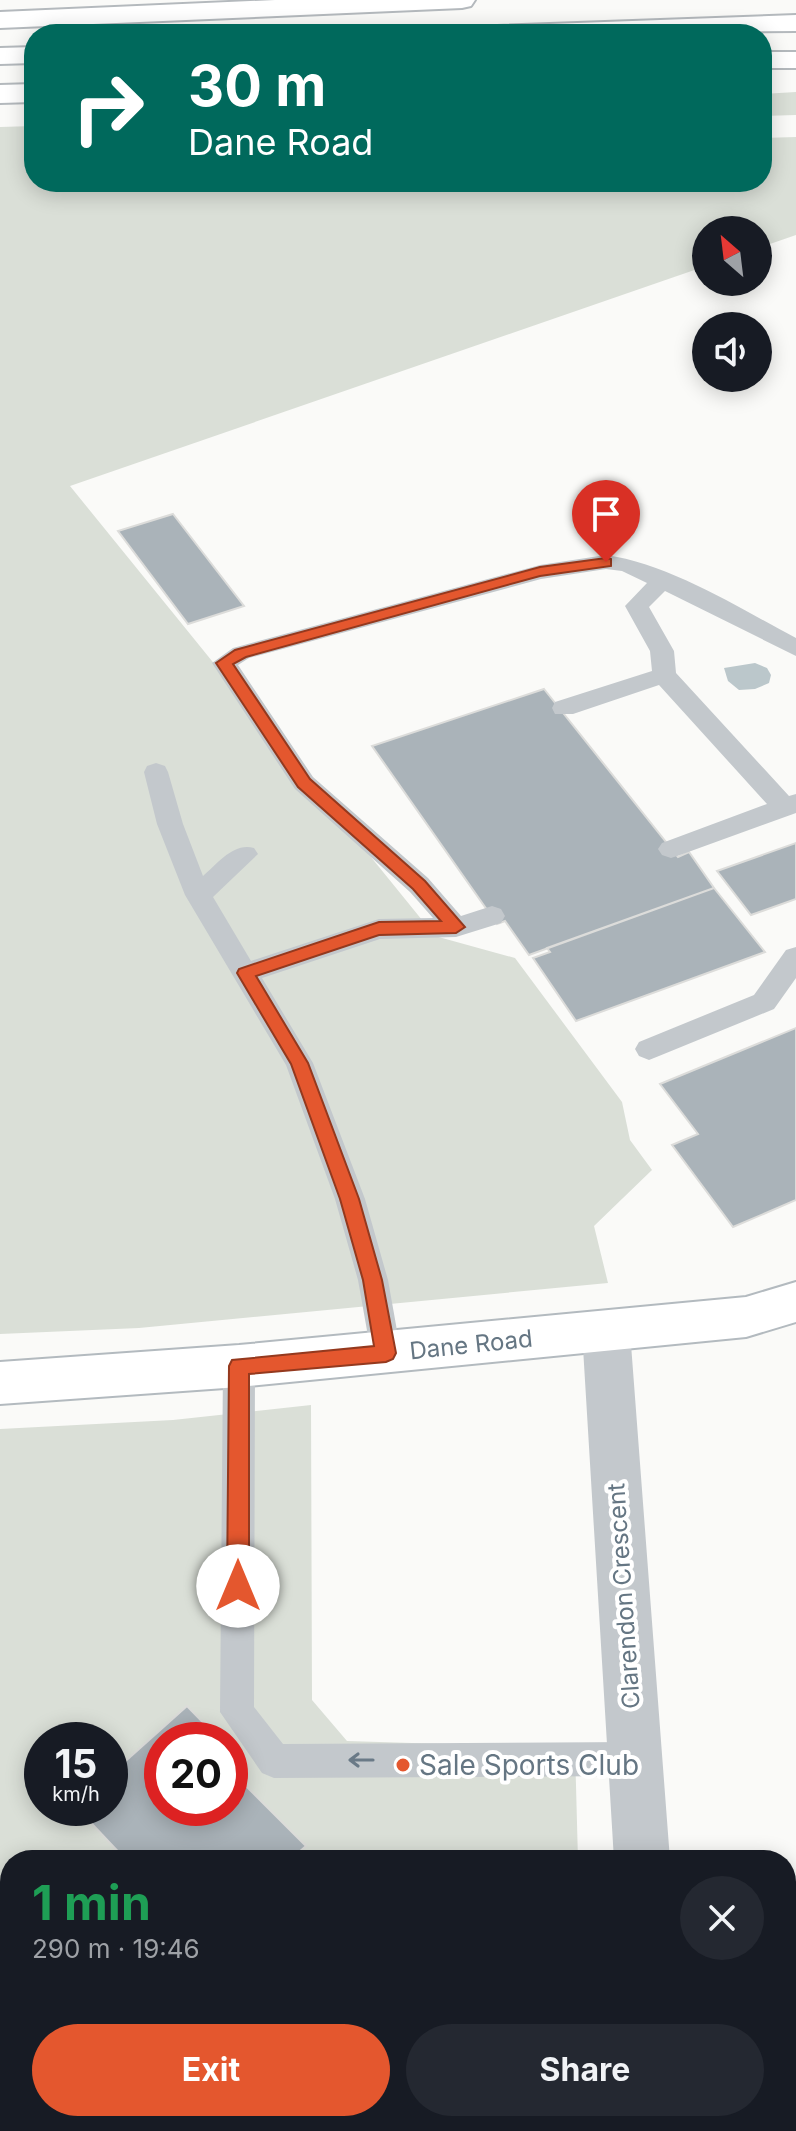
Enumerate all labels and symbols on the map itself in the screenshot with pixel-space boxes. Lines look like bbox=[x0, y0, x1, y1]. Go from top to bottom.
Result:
north arrow bbox=[692, 216, 772, 296]
pin bbox=[572, 480, 640, 562]
street label: Dane Road bbox=[408, 1324, 534, 1365]
street label: Clarendon Crescent bbox=[601, 1482, 646, 1710]
position arrow bbox=[196, 1544, 280, 1628]
speed limit sign: 20 bbox=[144, 1722, 248, 1826]
place label: Sale Sports Club bbox=[419, 1748, 639, 1782]
one-way arrow bbox=[348, 1753, 375, 1768]
marker: Sale Sports Club bbox=[394, 1756, 412, 1774]

